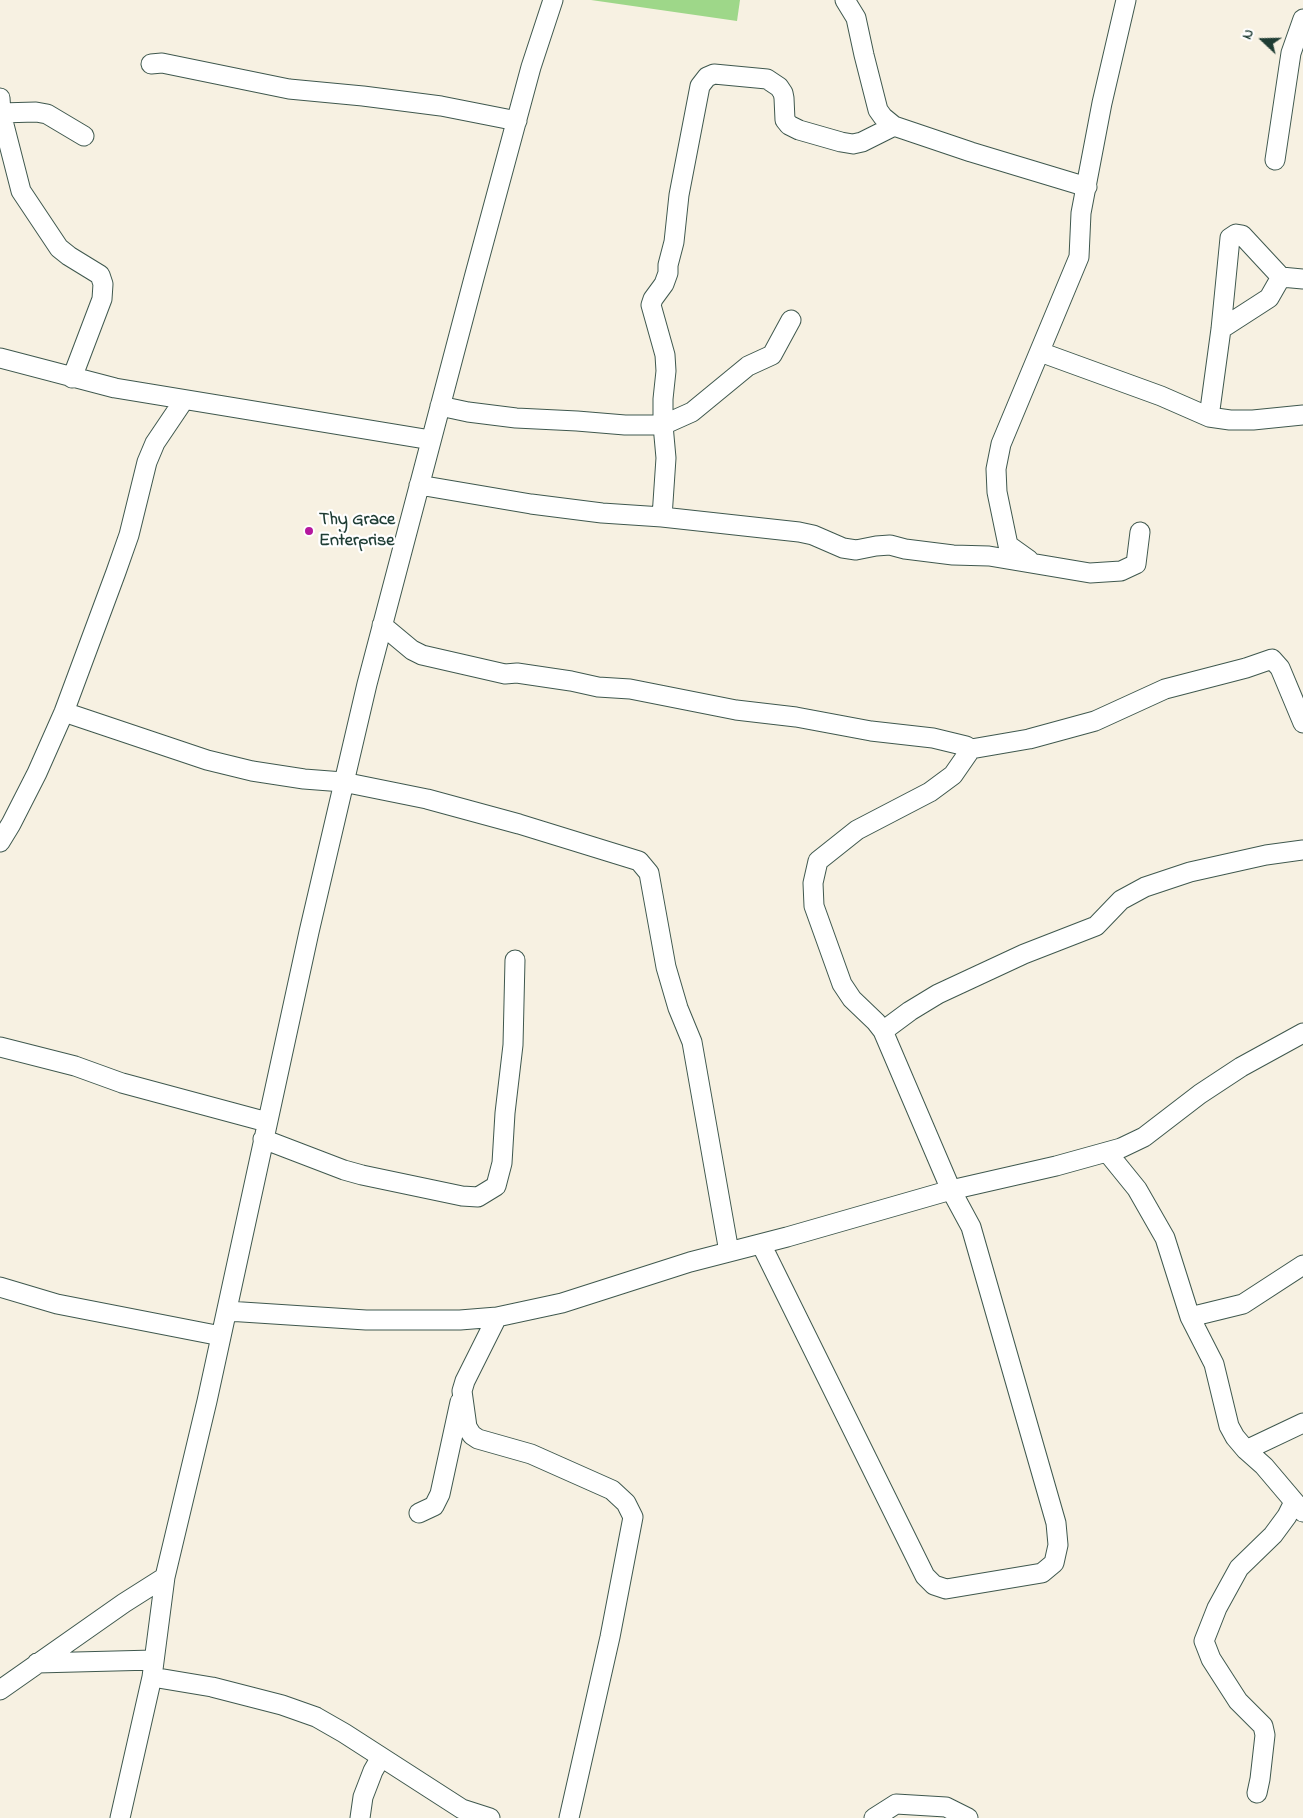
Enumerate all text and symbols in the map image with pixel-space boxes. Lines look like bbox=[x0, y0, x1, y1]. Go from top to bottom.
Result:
north arrow bbox=[1238, 15, 1288, 65]
text: N bbox=[1237, 26, 1260, 43]
place label: Thy Grace Enterprise bbox=[319, 510, 395, 552]
marker: Thy Grace Enterprise bbox=[303, 525, 315, 537]

